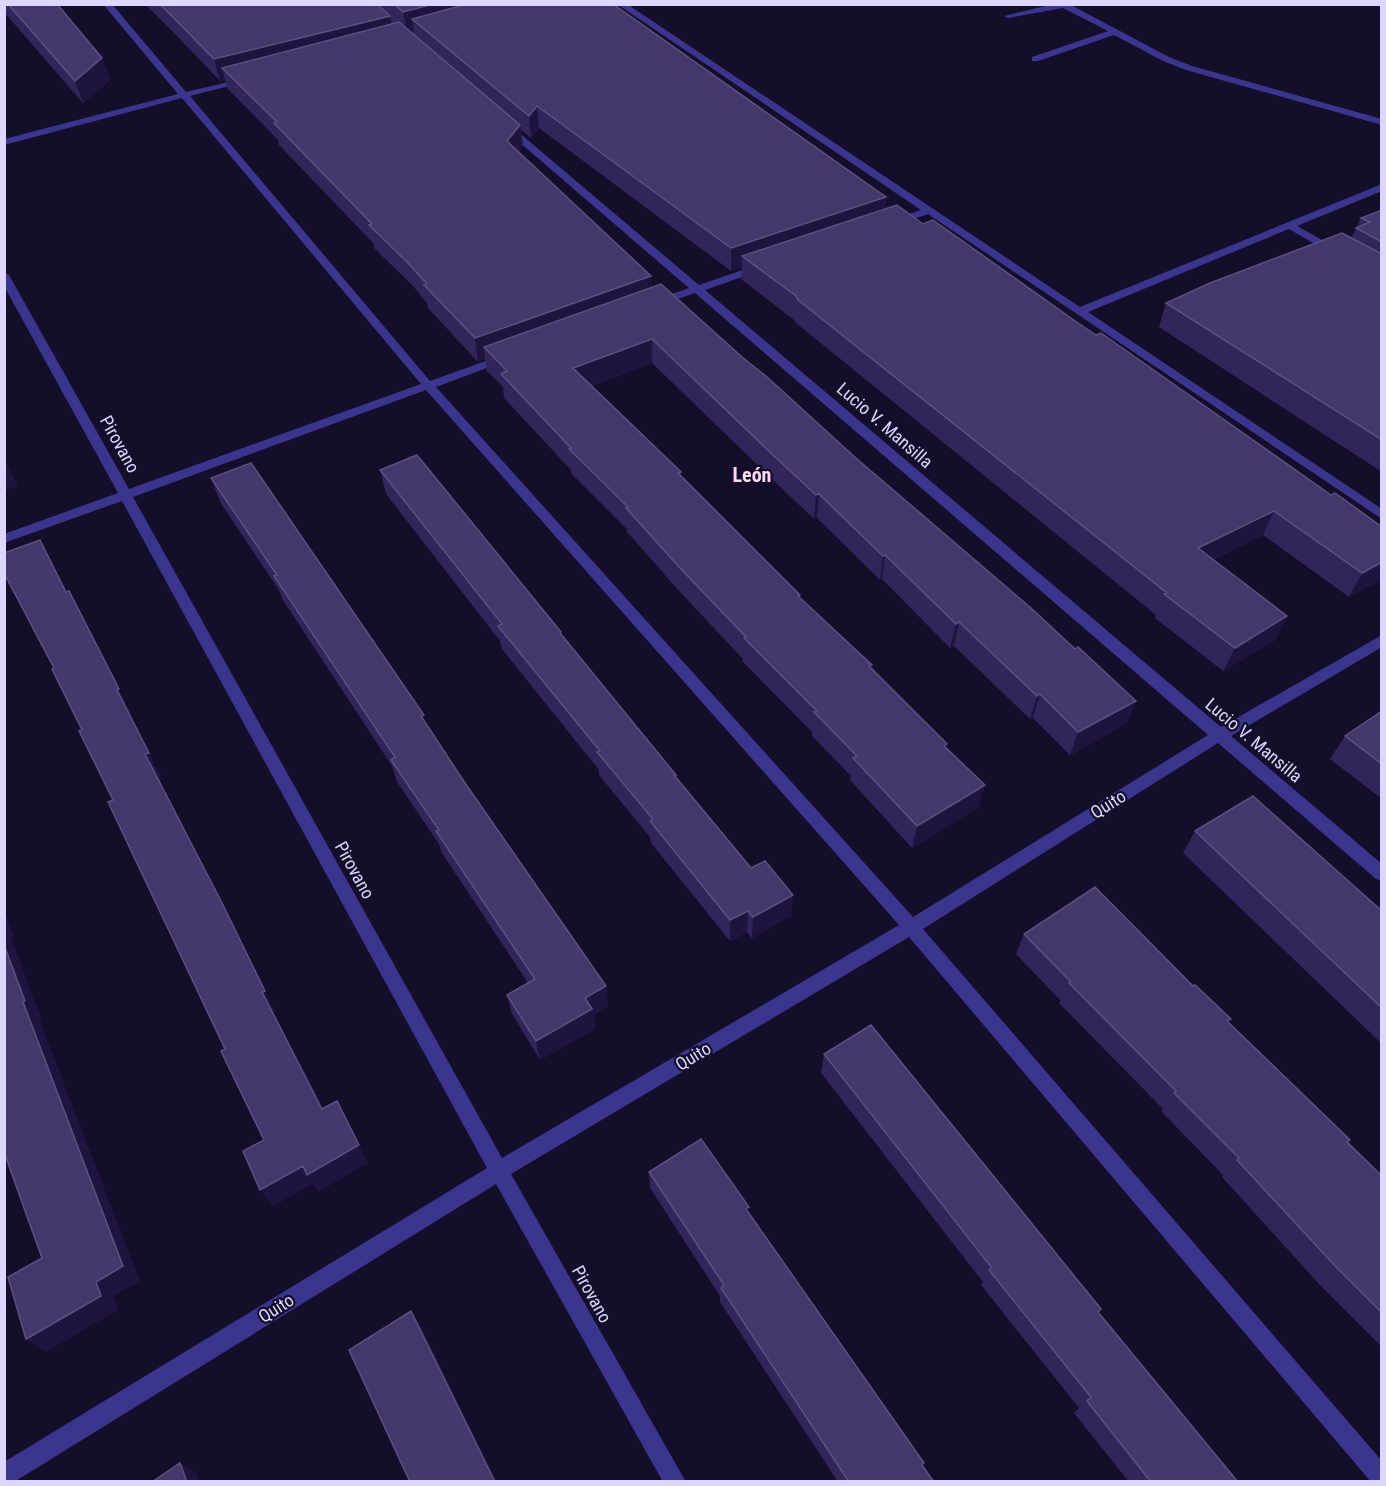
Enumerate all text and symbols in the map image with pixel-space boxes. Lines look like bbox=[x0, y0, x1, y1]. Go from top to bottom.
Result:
street label: Lucio V. Mansilla bbox=[833, 378, 937, 472]
street label: Pirovano bbox=[96, 412, 144, 476]
district label: León bbox=[733, 463, 771, 487]
street label: Lucio V. Mansilla bbox=[1201, 694, 1307, 786]
street label: Quito bbox=[1086, 785, 1130, 823]
street label: Pirovano bbox=[331, 838, 379, 902]
street label: Quito bbox=[671, 1037, 715, 1075]
street label: Pirovano bbox=[568, 1262, 616, 1326]
street label: Quito bbox=[254, 1289, 298, 1327]

